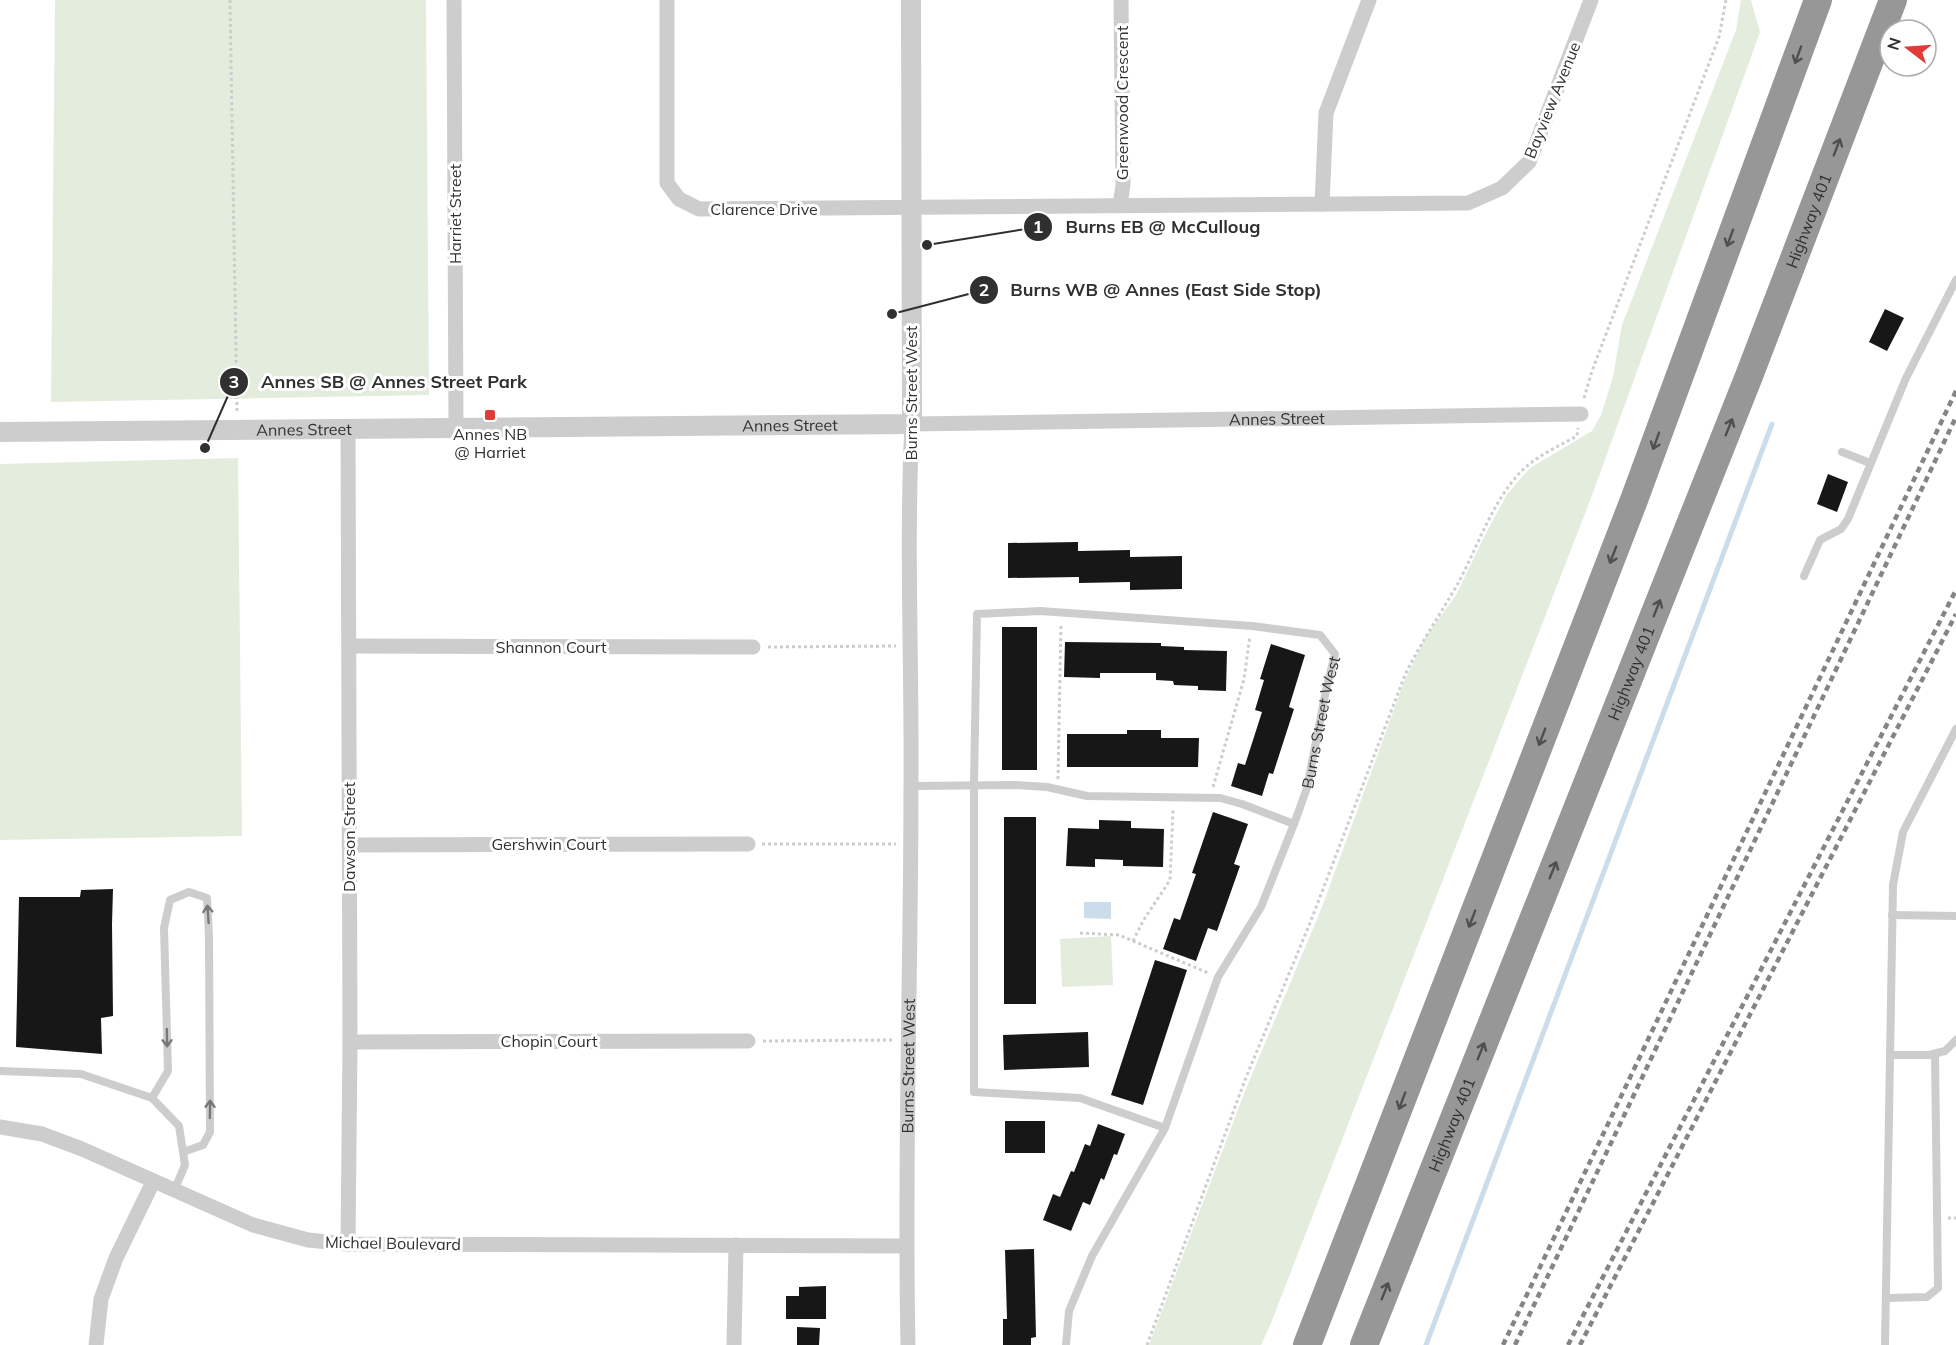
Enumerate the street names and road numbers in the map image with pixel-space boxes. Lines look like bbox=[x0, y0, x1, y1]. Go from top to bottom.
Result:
street label: Greenwood Crescent bbox=[1112, 25, 1132, 180]
street label: Bayview Avenue bbox=[1520, 39, 1584, 161]
street label: Harriet Street bbox=[445, 164, 465, 264]
street label: Highway 401 bbox=[1781, 170, 1836, 271]
street label: Clarence Drive bbox=[710, 199, 818, 219]
street label: Burns Street West bbox=[901, 325, 921, 460]
street label: Annes Street bbox=[1229, 408, 1325, 429]
street label: Annes Street bbox=[742, 415, 838, 435]
street label: Annes Street bbox=[256, 419, 352, 440]
street label: Highway 401 bbox=[1603, 623, 1659, 723]
street label: Shannon Court bbox=[496, 637, 607, 657]
street label: Burns Street West bbox=[1297, 653, 1344, 790]
street label: Dawson Street bbox=[339, 782, 359, 892]
street label: Gershwin Court bbox=[491, 834, 607, 854]
street label: Burns Street West bbox=[897, 998, 919, 1134]
street label: Chopin Court bbox=[501, 1031, 598, 1051]
street label: Highway 401 bbox=[1424, 1075, 1479, 1175]
street label: Michael Boulevard bbox=[325, 1232, 461, 1254]

